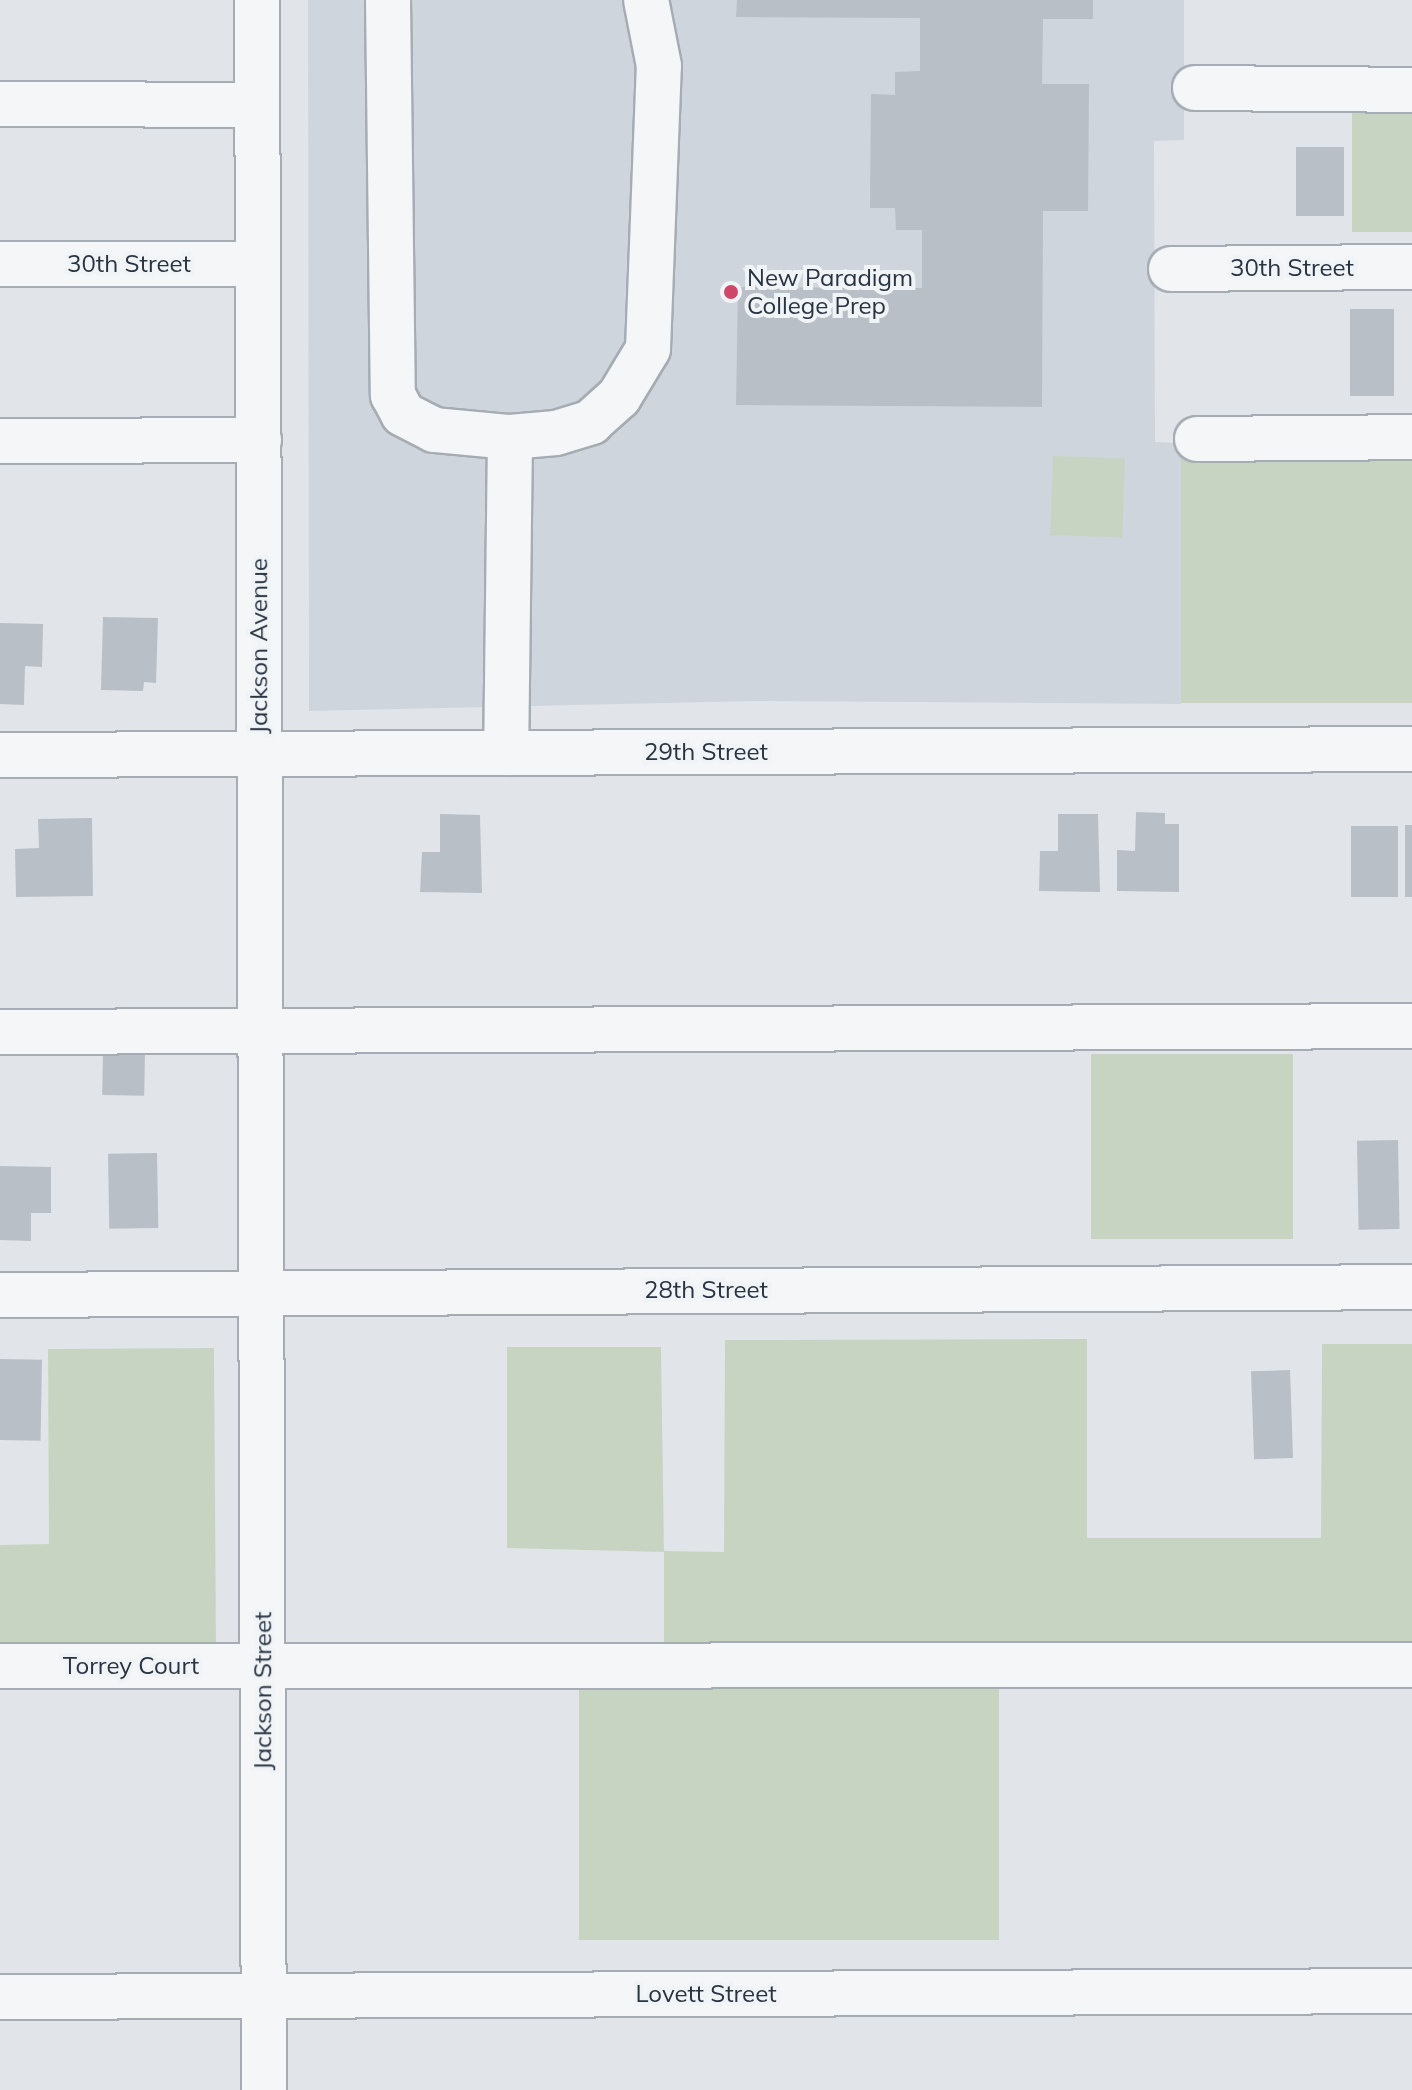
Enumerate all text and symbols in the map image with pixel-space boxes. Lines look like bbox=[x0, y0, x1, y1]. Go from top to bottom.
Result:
street label: 30th Street bbox=[67, 250, 191, 278]
street label: 30th Street bbox=[1230, 254, 1354, 282]
place label: New Paradigm College Prep bbox=[747, 264, 913, 320]
marker: New Paradigm College Prep bbox=[722, 283, 740, 301]
street label: Jackson Avenue bbox=[245, 558, 273, 734]
street label: 29th Street bbox=[644, 738, 768, 766]
street label: 28th Street bbox=[644, 1276, 768, 1304]
street label: Jackson Street bbox=[249, 1612, 277, 1770]
street label: Torrey Court bbox=[63, 1652, 199, 1680]
street label: Lovett Street bbox=[635, 1980, 777, 2008]

